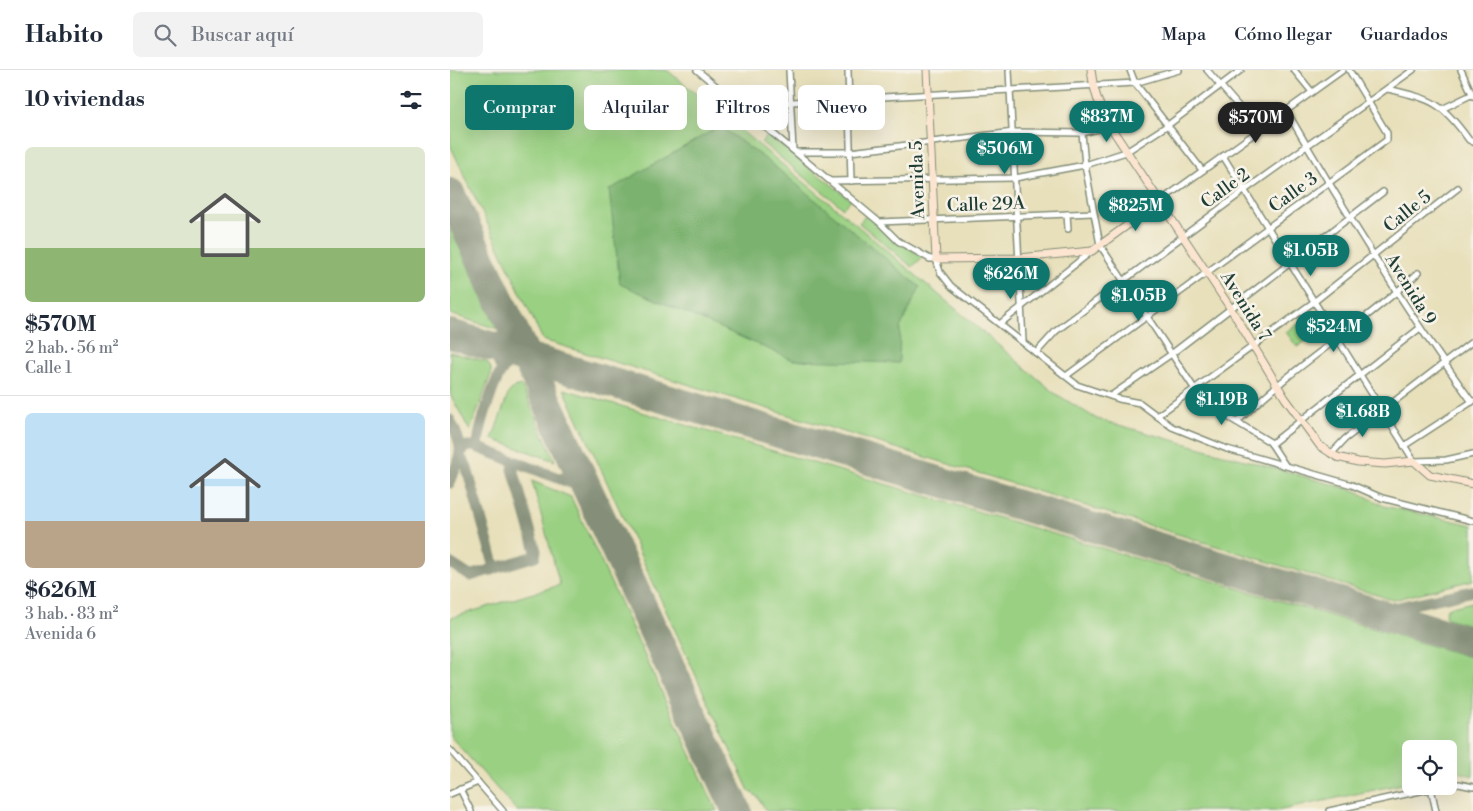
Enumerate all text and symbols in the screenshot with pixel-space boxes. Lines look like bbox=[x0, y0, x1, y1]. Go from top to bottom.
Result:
search box bbox=[133, 12, 483, 57]
text: Habito bbox=[25, 20, 103, 50]
icon: search bbox=[151, 21, 179, 49]
text: Buscar aquí bbox=[191, 23, 294, 47]
text: Mapa bbox=[1162, 23, 1206, 46]
text: Cómo llegar bbox=[1234, 23, 1332, 46]
text: Guardados bbox=[1360, 23, 1448, 46]
chip: Comprar bbox=[465, 85, 574, 130]
chip: Alquilar bbox=[584, 85, 687, 130]
chip: Filtros bbox=[697, 85, 788, 130]
chip: Nuevo bbox=[798, 85, 885, 130]
icon: filters bbox=[397, 86, 425, 114]
text: 10 viviendas bbox=[25, 87, 145, 113]
pin: $837M bbox=[1072, 100, 1142, 143]
pin: $570M bbox=[1221, 102, 1291, 144]
text: $837M bbox=[1080, 107, 1134, 127]
text: $570M bbox=[1229, 108, 1283, 128]
pin: $506M bbox=[970, 132, 1040, 175]
text: $506M bbox=[977, 139, 1033, 159]
street label: Avenida 5 bbox=[905, 140, 930, 221]
street label: Calle 2 bbox=[1196, 163, 1254, 214]
street label: Calle 3 bbox=[1264, 167, 1322, 218]
icon: home bbox=[180, 180, 270, 270]
street label: Calle 5 bbox=[1379, 185, 1436, 238]
pin: $825M bbox=[1101, 190, 1171, 232]
street label: Calle 29A bbox=[946, 192, 1026, 217]
text: $825M bbox=[1109, 196, 1163, 216]
pin: $1.05B bbox=[1270, 234, 1352, 277]
text: $1.05B bbox=[1283, 241, 1339, 261]
street label: Avenida 9 bbox=[1379, 248, 1442, 329]
pin: $626M bbox=[976, 258, 1046, 300]
text: $626M bbox=[984, 264, 1038, 284]
street label: Avenida 7 bbox=[1215, 266, 1276, 345]
pin: $1.05B bbox=[1098, 280, 1180, 322]
text: $1.05B bbox=[1111, 286, 1167, 306]
pin: $524M bbox=[1299, 310, 1369, 353]
text: $570M bbox=[25, 312, 96, 338]
text: $524M bbox=[1306, 317, 1362, 337]
text: 2 hab. · 56 m² bbox=[25, 338, 118, 358]
text: Calle 1 bbox=[25, 358, 72, 378]
pin: $1.19B bbox=[1181, 384, 1263, 426]
text: $1.19B bbox=[1196, 390, 1248, 410]
pin: $1.68B bbox=[1322, 396, 1404, 438]
text: $1.68B bbox=[1336, 402, 1390, 422]
icon: home bbox=[180, 445, 270, 535]
text: $626M bbox=[25, 578, 97, 604]
text: 3 hab. · 83 m² bbox=[25, 604, 118, 624]
text: Avenida 6 bbox=[25, 624, 96, 644]
map controls bbox=[1402, 740, 1457, 795]
button: locate bbox=[1402, 740, 1457, 795]

